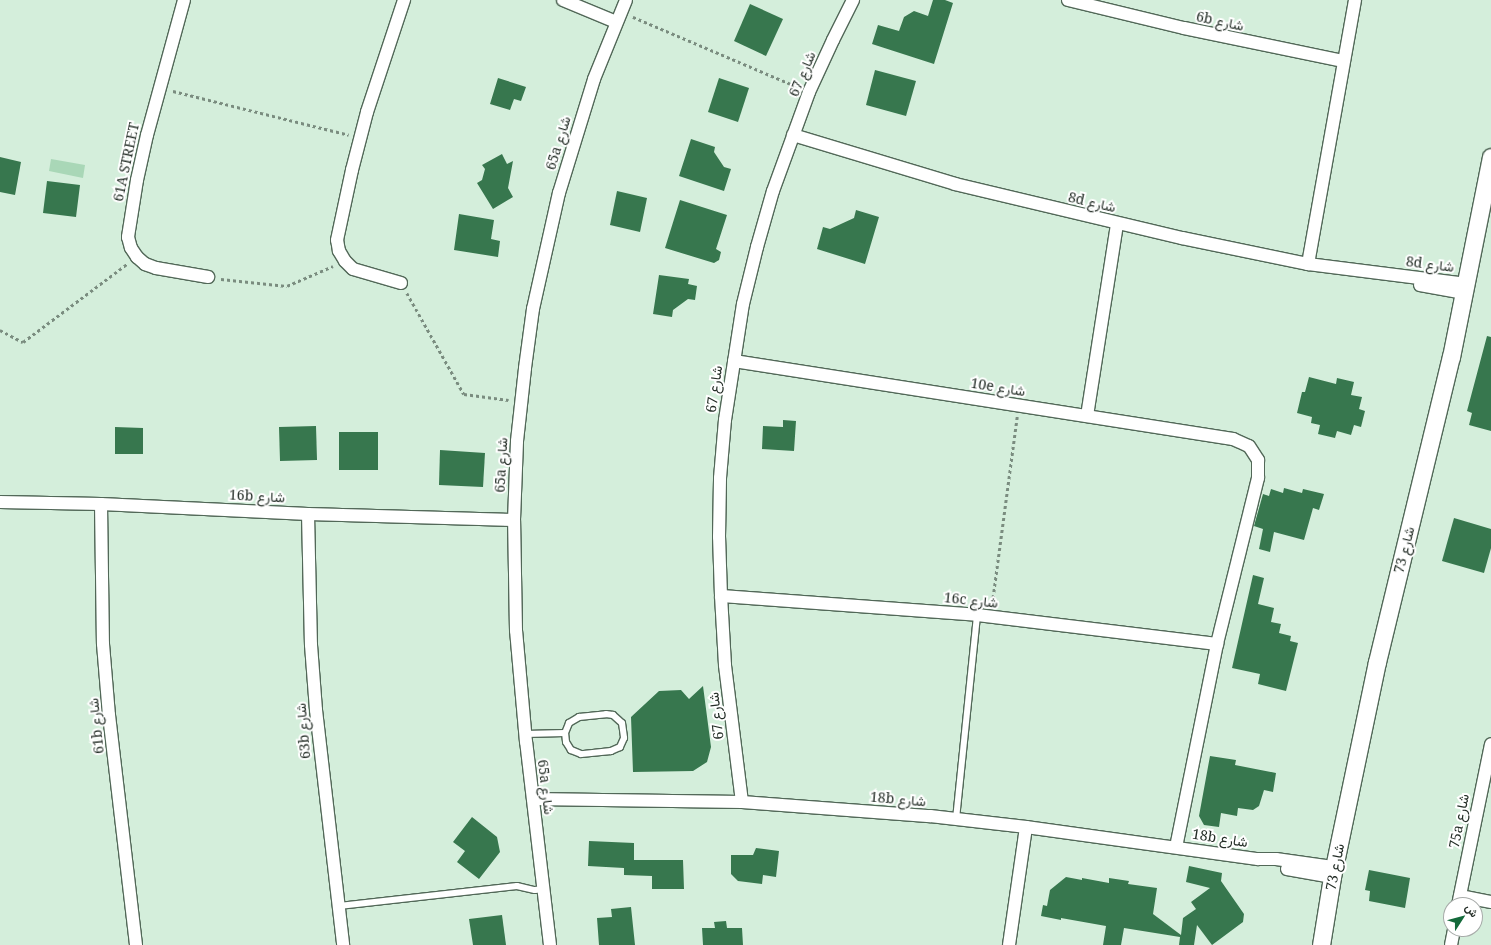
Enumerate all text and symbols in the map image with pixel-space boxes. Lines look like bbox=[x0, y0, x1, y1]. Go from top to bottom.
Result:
street label: 6b شارع bbox=[1195, 8, 1245, 34]
street label: شارع 67 bbox=[785, 49, 819, 99]
street label: 65a شارع bbox=[542, 114, 574, 172]
street label: 61A STREET bbox=[109, 121, 143, 203]
street label: 8d شارع bbox=[1067, 188, 1117, 216]
street label: 8d شارع bbox=[1405, 253, 1455, 275]
street label: شارع 67 bbox=[702, 364, 726, 414]
street label: 10e شارع bbox=[970, 374, 1026, 400]
street label: 65a شارع bbox=[491, 437, 511, 493]
street label: 16b شارع bbox=[229, 486, 285, 506]
street label: شارع 73 bbox=[1390, 525, 1418, 575]
street label: 16c شارع bbox=[943, 589, 999, 611]
street label: شارع 67 bbox=[705, 692, 727, 740]
street label: 61b شارع bbox=[85, 697, 107, 755]
street label: 63b شارع bbox=[292, 702, 314, 760]
street label: 65a شارع bbox=[534, 759, 558, 815]
street label: 18b شارع bbox=[869, 788, 927, 810]
street label: 75a شارع bbox=[1445, 792, 1473, 850]
street label: 18b شارع bbox=[1191, 825, 1249, 851]
street label: شارع 73 bbox=[1322, 842, 1348, 892]
north arrow bbox=[1443, 897, 1483, 937]
text: ش bbox=[1462, 900, 1482, 920]

